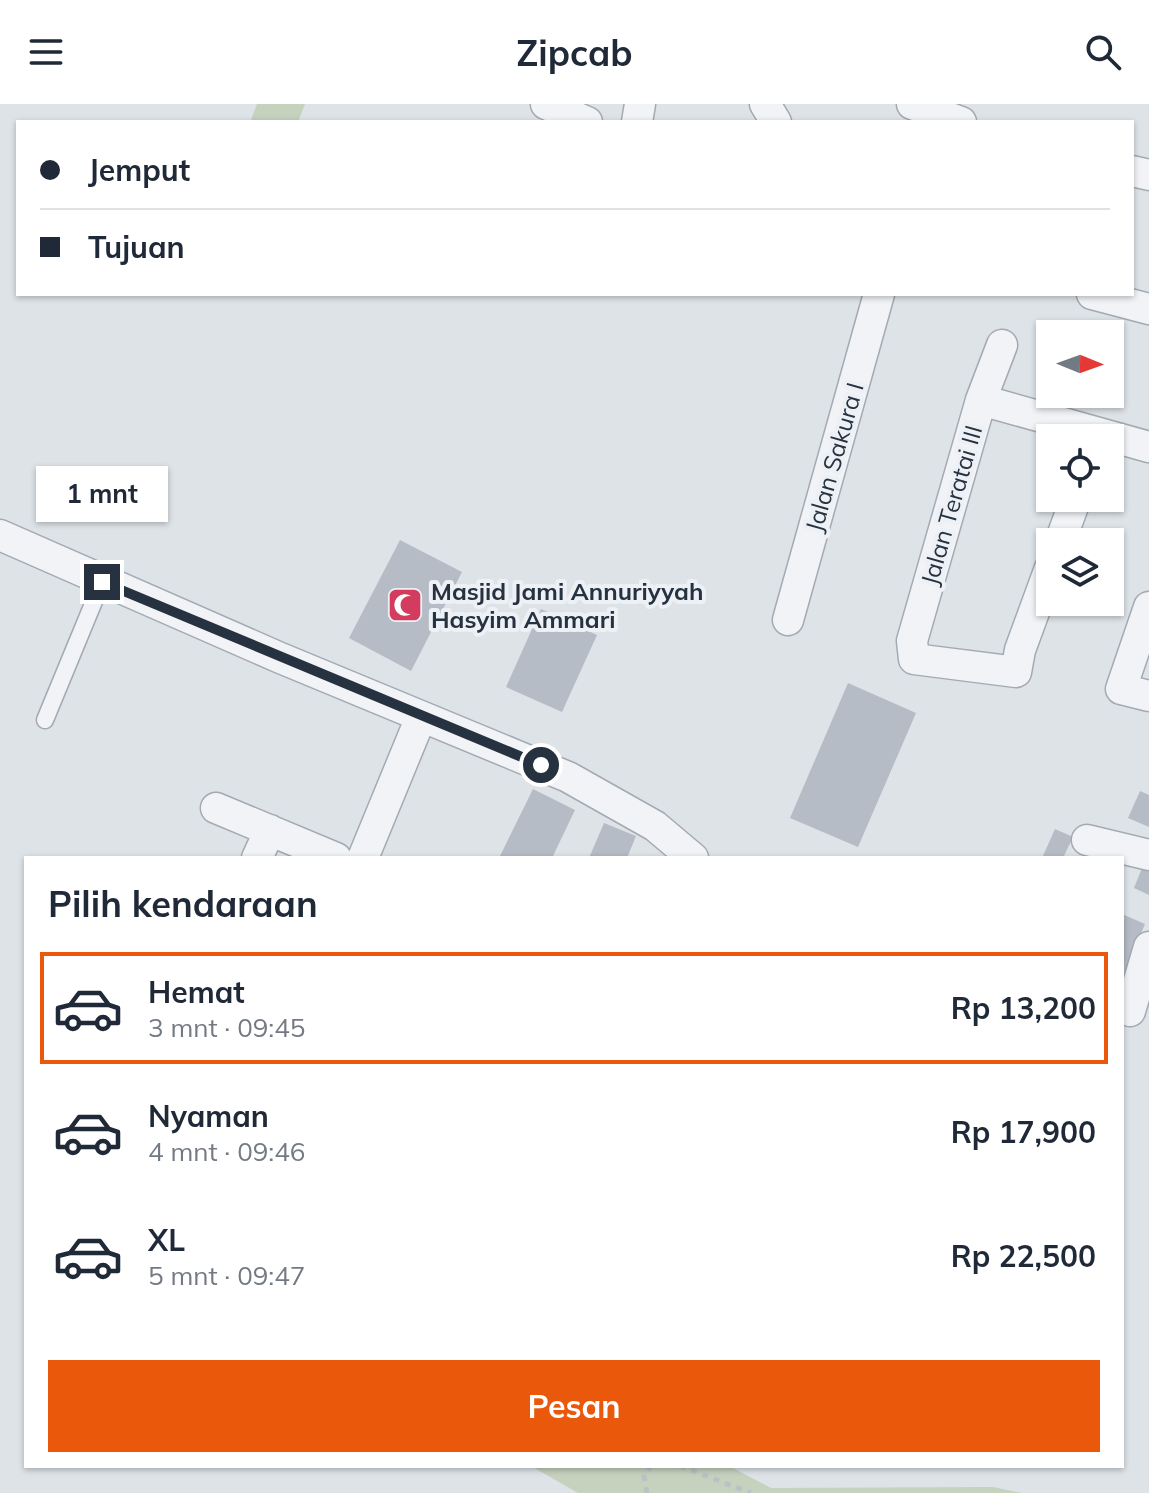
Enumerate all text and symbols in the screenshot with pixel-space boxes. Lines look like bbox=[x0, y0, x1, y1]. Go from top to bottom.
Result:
icon: menu bbox=[24, 30, 68, 74]
text: Zipcab bbox=[516, 30, 633, 75]
icon: search bbox=[1081, 30, 1125, 74]
text: Jemput bbox=[88, 151, 190, 189]
text: Tujuan bbox=[88, 228, 185, 266]
north arrow bbox=[1036, 320, 1124, 408]
map controls bbox=[1036, 320, 1124, 616]
street label: Jalan Sakura I bbox=[798, 379, 870, 535]
street label: Jalan Teratai III bbox=[914, 422, 988, 588]
button: locate bbox=[1036, 424, 1124, 512]
callout: 1 mnt bbox=[36, 466, 168, 522]
text: 1 mnt bbox=[66, 477, 138, 510]
button: layers bbox=[1036, 528, 1124, 616]
route end bbox=[84, 564, 120, 600]
place label: Masjid Jami Annuriyyah Hasyim Ammari bbox=[431, 576, 703, 634]
mosque icon: Masjid Jami Annuriyyah Hasyim Ammari bbox=[386, 586, 424, 624]
route start bbox=[523, 747, 559, 783]
text: Pilih kendaraan bbox=[48, 881, 318, 926]
icon: car bbox=[52, 972, 124, 1044]
text: Hemat bbox=[148, 973, 245, 1011]
text: Rp 13,200 bbox=[951, 989, 1096, 1027]
text: 3 mnt · 09:45 bbox=[148, 1011, 305, 1044]
icon: car bbox=[52, 1096, 124, 1168]
text: Nyaman bbox=[148, 1097, 269, 1135]
text: Rp 17,900 bbox=[951, 1113, 1096, 1151]
text: 4 mnt · 09:46 bbox=[148, 1135, 305, 1168]
icon: car bbox=[52, 1220, 124, 1292]
text: XL bbox=[148, 1221, 185, 1259]
text: Rp 22,500 bbox=[951, 1237, 1096, 1275]
text: 5 mnt · 09:47 bbox=[148, 1259, 305, 1292]
button: Pesan bbox=[48, 1360, 1100, 1452]

